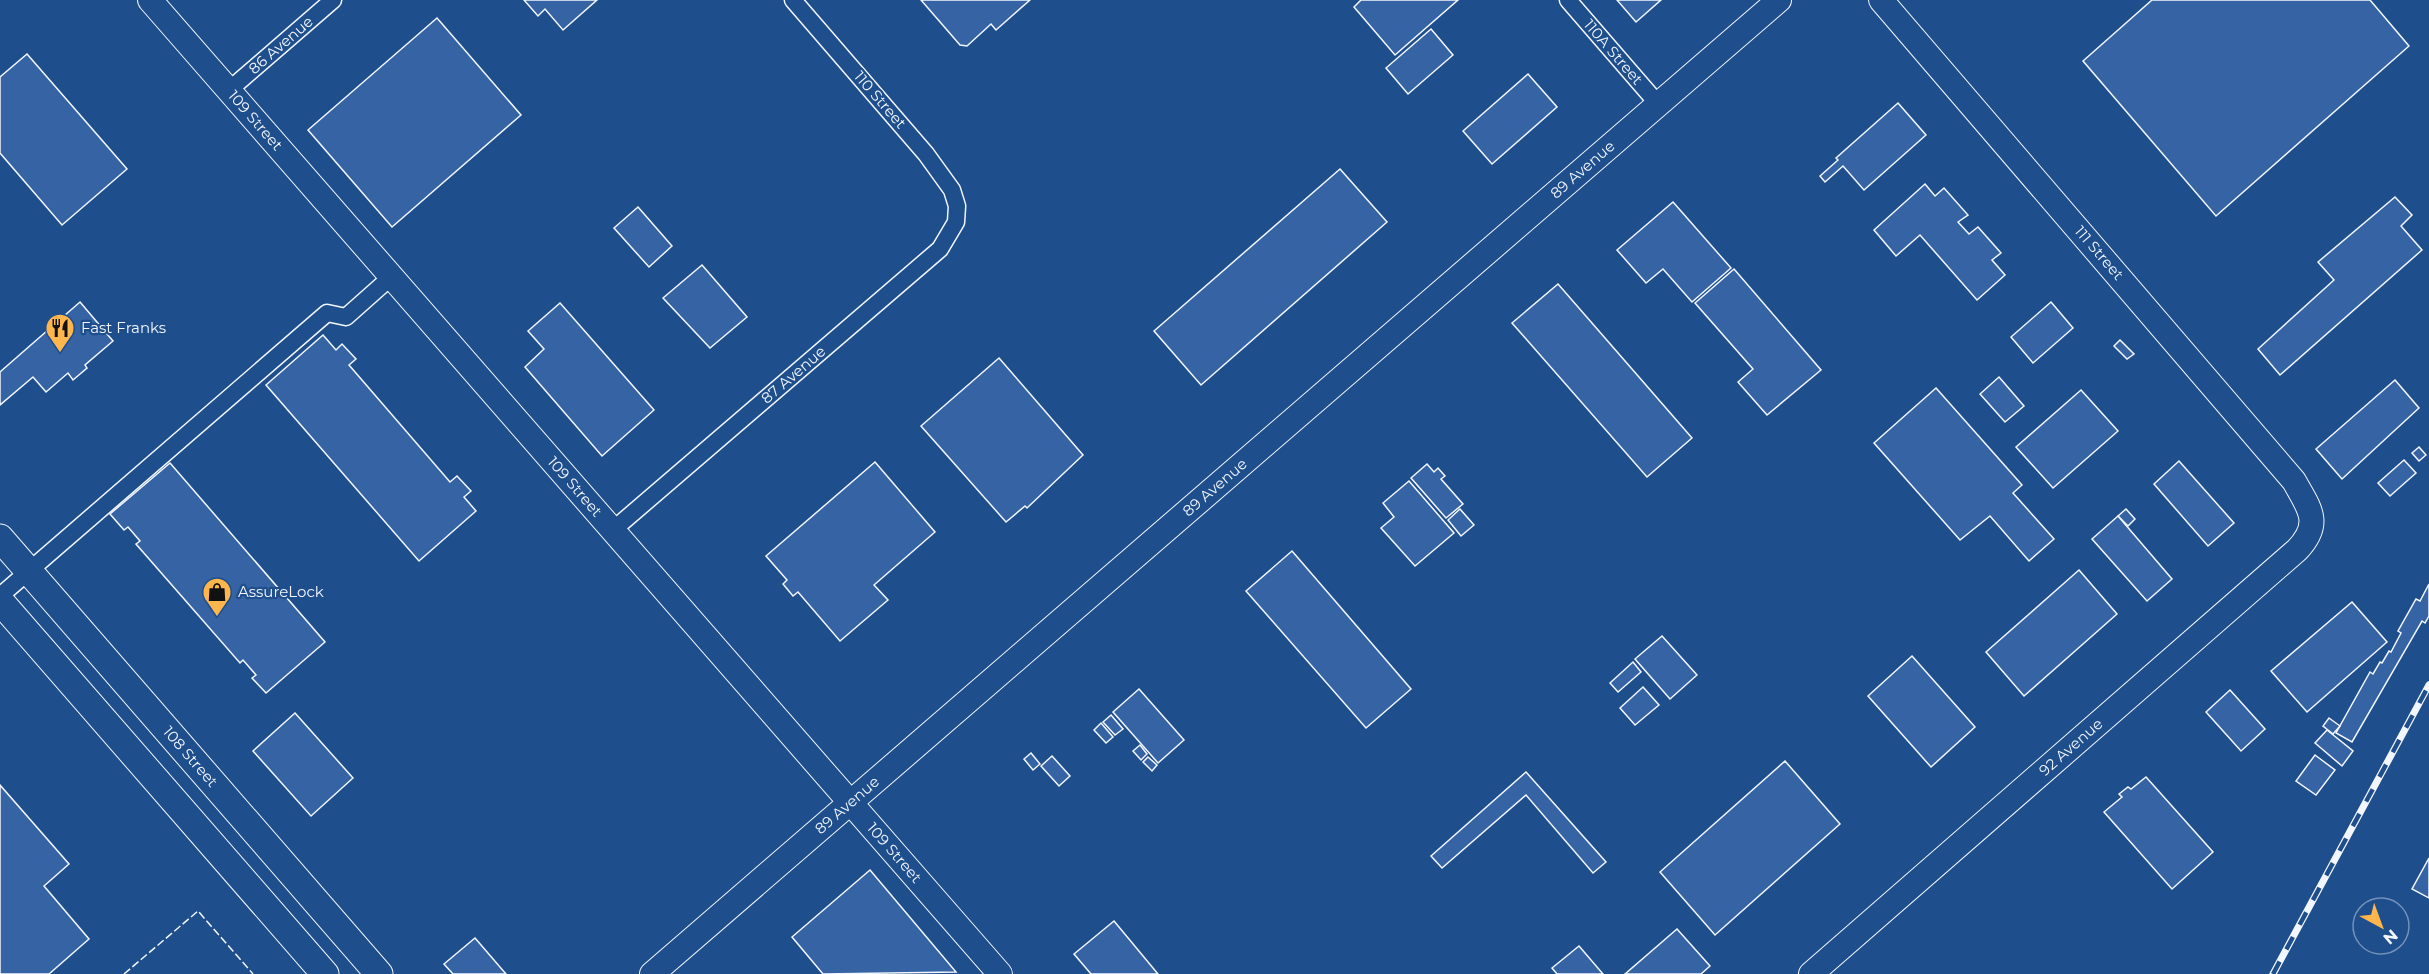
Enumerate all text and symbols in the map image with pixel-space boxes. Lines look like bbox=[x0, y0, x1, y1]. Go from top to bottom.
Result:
street label: 86 Avenue bbox=[244, 12, 317, 78]
street label: 110A Street bbox=[1580, 15, 1647, 89]
street label: 110 Street bbox=[850, 67, 911, 132]
street label: 109 Street bbox=[224, 86, 287, 154]
street label: 89 Avenue bbox=[1546, 136, 1618, 202]
street label: 111 Street bbox=[2071, 222, 2128, 284]
restaurant icon: Fast Franks bbox=[44, 312, 76, 354]
place label: Fast Franks bbox=[81, 318, 166, 337]
street label: 87 Avenue bbox=[757, 342, 829, 407]
street label: 109 Street bbox=[544, 452, 607, 520]
street label: 89 Avenue bbox=[1178, 454, 1251, 520]
shop icon: AssureLock bbox=[201, 576, 233, 618]
place label: AssureLock bbox=[238, 582, 324, 601]
street label: 92 Avenue bbox=[2035, 714, 2106, 780]
street label: 108 Street bbox=[159, 722, 222, 791]
street label: 89 Avenue bbox=[811, 772, 883, 838]
street label: 109 Street bbox=[863, 819, 926, 887]
north arrow bbox=[2351, 896, 2411, 956]
text: N bbox=[2379, 926, 2402, 948]

